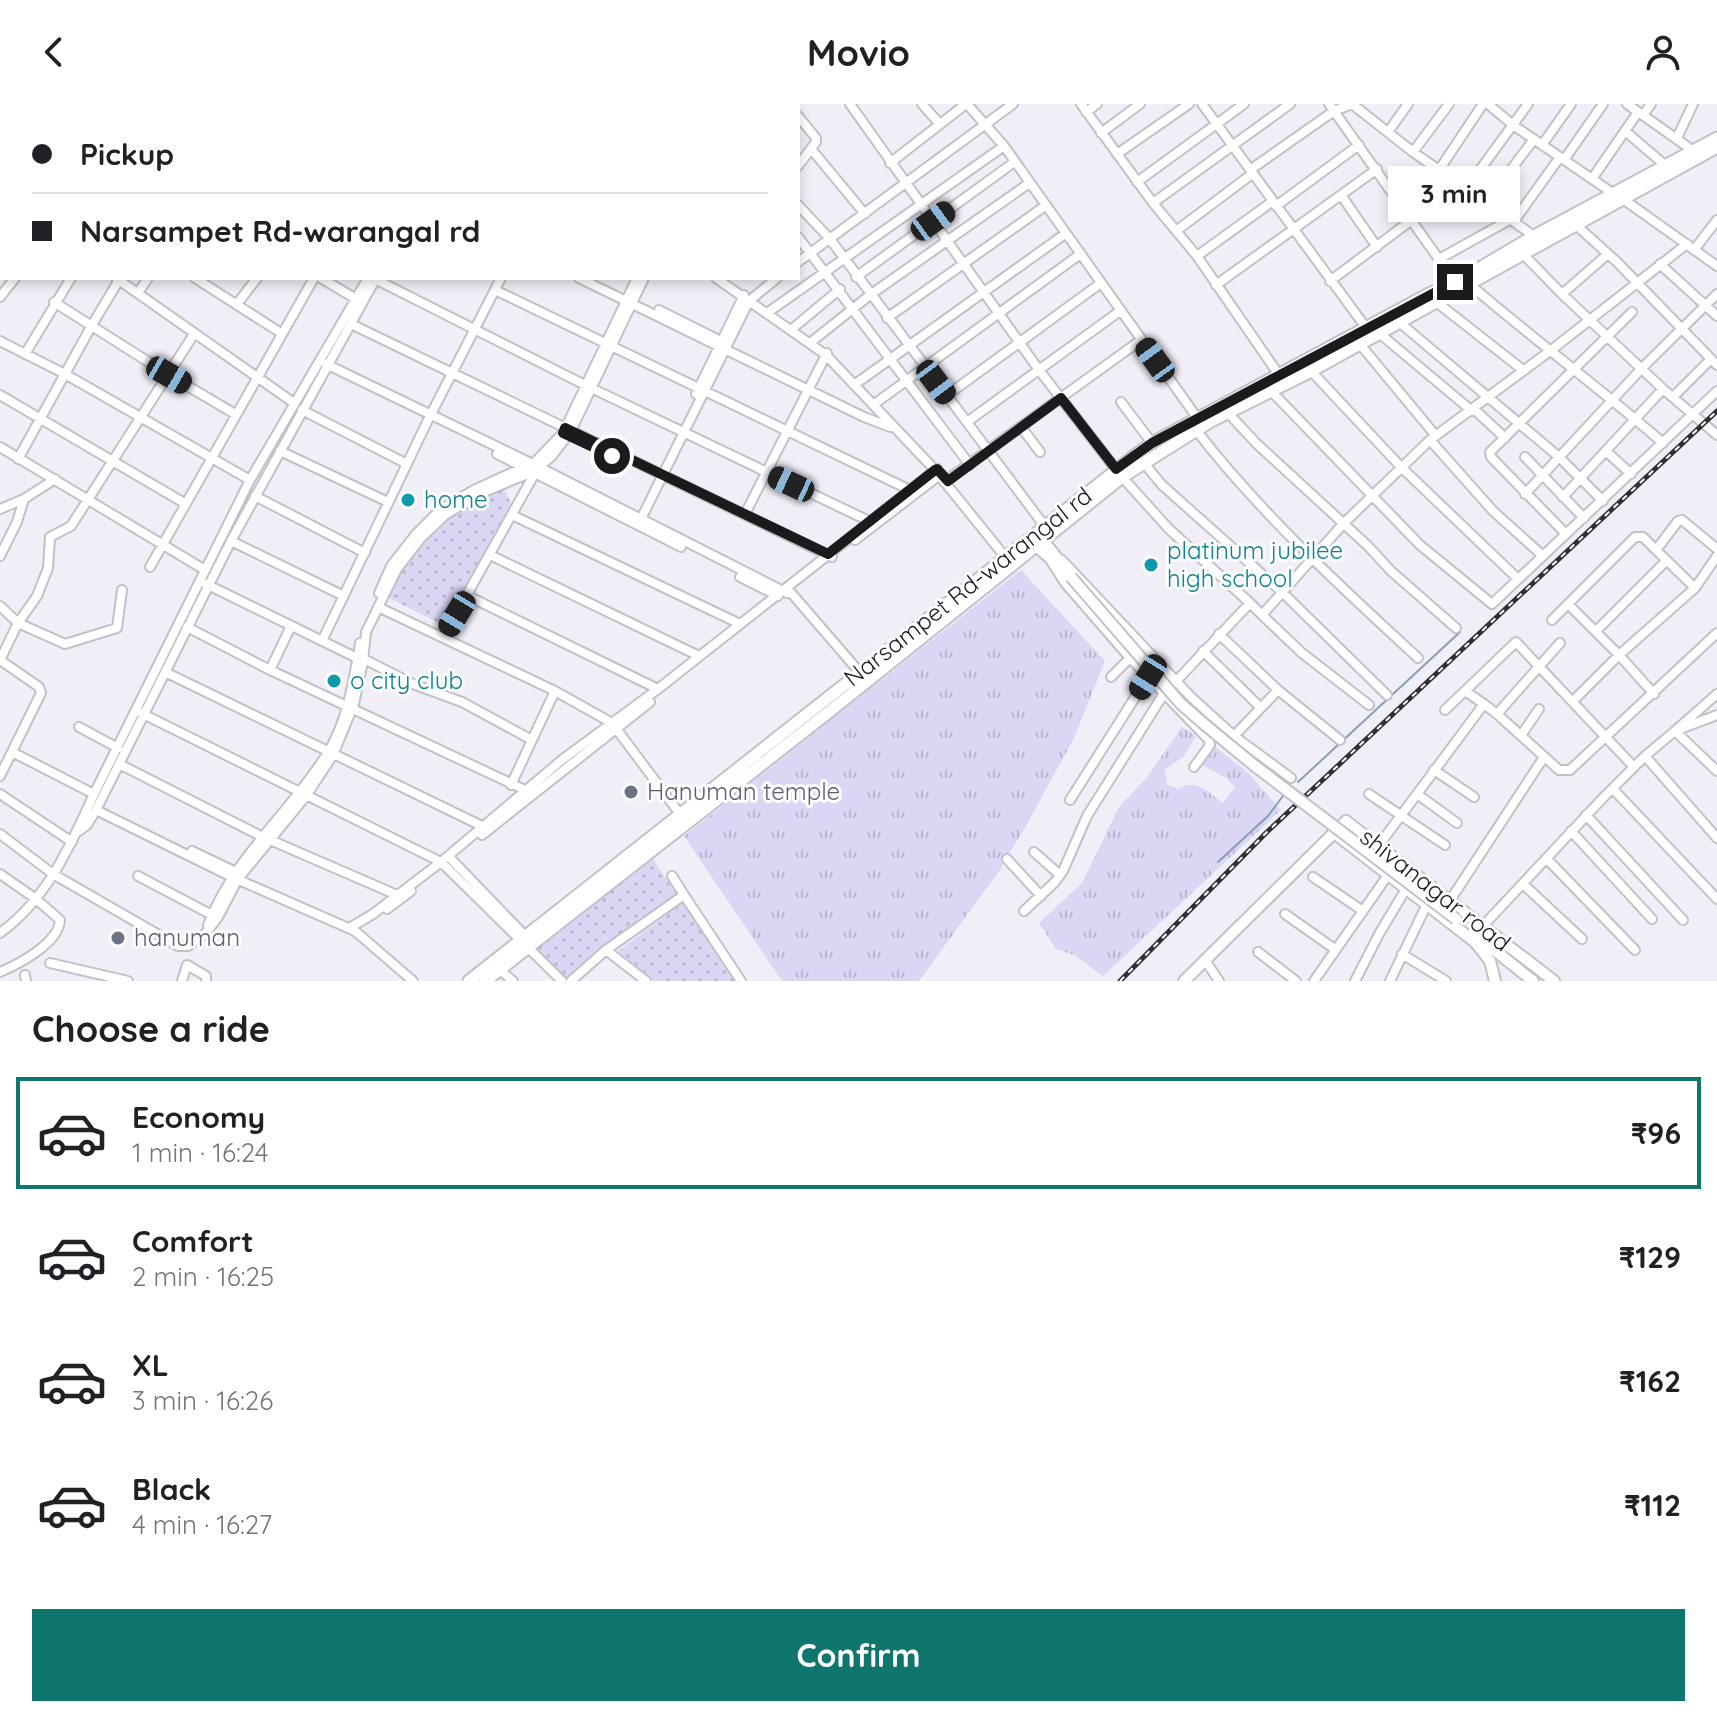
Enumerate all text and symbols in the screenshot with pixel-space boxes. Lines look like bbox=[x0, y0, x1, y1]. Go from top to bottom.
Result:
icon: back bbox=[32, 30, 76, 74]
text: Movio bbox=[807, 30, 910, 75]
icon: person bbox=[1641, 30, 1685, 74]
text: Pickup bbox=[80, 135, 174, 173]
callout: 3 min bbox=[1389, 166, 1521, 222]
text: 3 min bbox=[1421, 177, 1487, 210]
car bbox=[907, 197, 959, 245]
text: Narsampet Rd-warangal rd bbox=[80, 212, 480, 250]
route end bbox=[1437, 264, 1473, 300]
car bbox=[1131, 334, 1179, 386]
car bbox=[142, 353, 196, 397]
car bbox=[912, 356, 960, 408]
route start bbox=[594, 438, 630, 474]
car bbox=[764, 463, 818, 505]
street label: Narsampet Rd-warangal rd bbox=[837, 480, 1097, 692]
place label: home bbox=[424, 484, 488, 514]
marker: home bbox=[399, 491, 417, 509]
place label: platinum jubilee high school bbox=[1167, 535, 1343, 593]
marker: platinum jubilee high school bbox=[1142, 556, 1160, 574]
car bbox=[434, 587, 480, 641]
car bbox=[1125, 650, 1171, 704]
place label: o city club bbox=[350, 665, 463, 695]
marker: o city club bbox=[325, 672, 343, 690]
place label: Hanuman temple bbox=[647, 776, 840, 806]
marker: Hanuman temple bbox=[622, 783, 640, 801]
street label: shivanagar road bbox=[1354, 821, 1517, 957]
place label: hanuman bbox=[134, 922, 240, 952]
marker: hanuman bbox=[109, 929, 127, 947]
text: Choose a ride bbox=[32, 1006, 270, 1051]
icon: car bbox=[36, 1097, 108, 1169]
text: Economy bbox=[132, 1098, 265, 1136]
text: ₹96 bbox=[1631, 1114, 1681, 1152]
text: 1 min · 16:24 bbox=[132, 1136, 268, 1169]
icon: car bbox=[36, 1221, 108, 1293]
text: Comfort bbox=[132, 1222, 253, 1260]
text: ₹129 bbox=[1619, 1238, 1681, 1276]
text: 2 min · 16:25 bbox=[132, 1260, 274, 1293]
icon: car bbox=[36, 1345, 108, 1417]
text: XL bbox=[132, 1346, 169, 1384]
text: ₹162 bbox=[1619, 1362, 1681, 1400]
text: 3 min · 16:26 bbox=[132, 1384, 273, 1417]
icon: car bbox=[36, 1469, 108, 1541]
text: Black bbox=[132, 1470, 211, 1508]
text: ₹112 bbox=[1624, 1486, 1681, 1524]
text: 4 min · 16:27 bbox=[132, 1508, 272, 1541]
button: Confirm bbox=[32, 1609, 1685, 1701]

